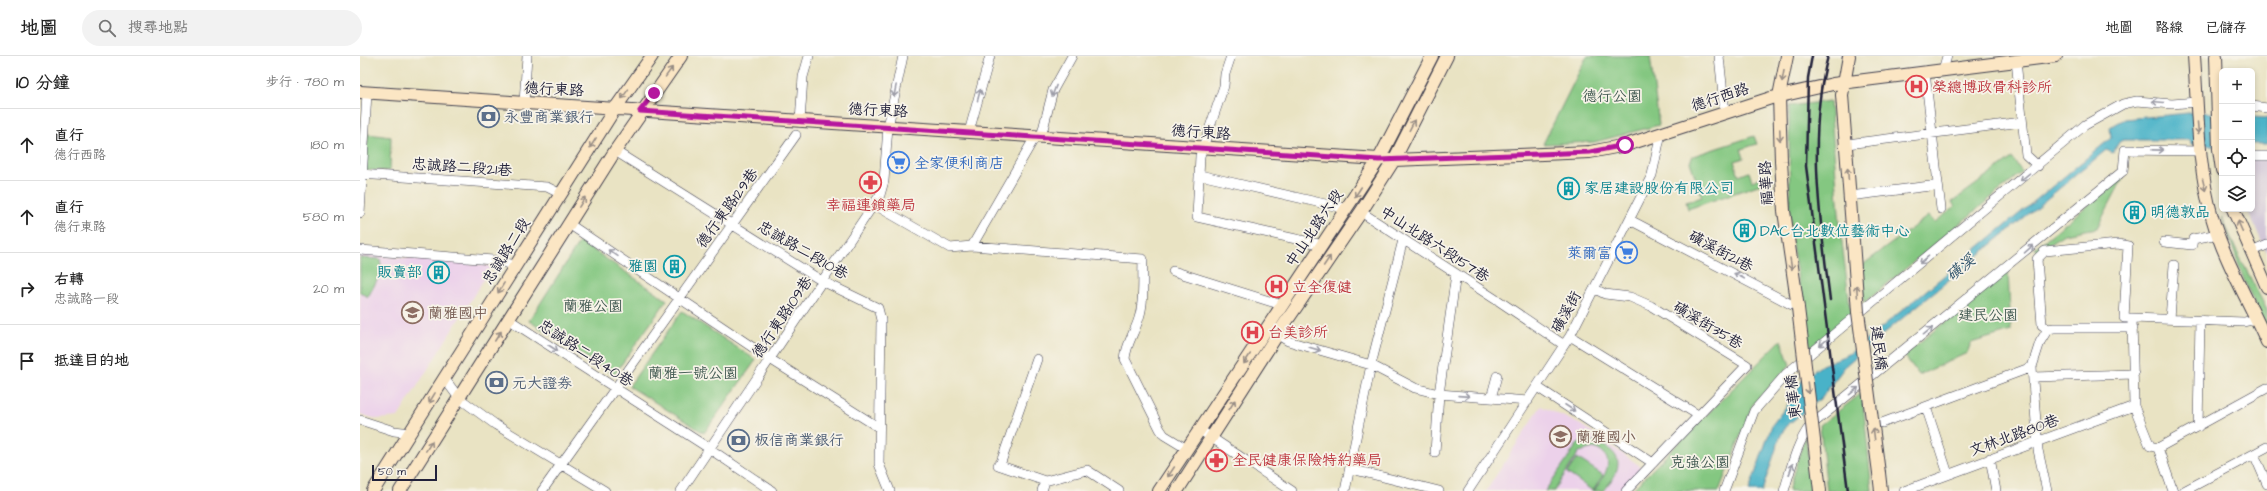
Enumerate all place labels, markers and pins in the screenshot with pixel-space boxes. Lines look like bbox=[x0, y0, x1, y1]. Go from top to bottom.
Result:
hospital icon: 榮總博政骨科診所 bbox=[1904, 74, 1930, 100]
place label: 榮總博政骨科診所 bbox=[1932, 77, 2052, 98]
bank icon: 永豐商業銀行 bbox=[475, 104, 501, 130]
place label: 永豐商業銀行 bbox=[504, 107, 594, 128]
supermarket icon: 全家便利商店 bbox=[885, 150, 911, 176]
place label: 全家便利商店 bbox=[914, 153, 1004, 174]
pharmacy icon: 幸福連鎖藥局 bbox=[858, 169, 884, 195]
building icon: 家居建設股份有限公司 bbox=[1556, 175, 1582, 201]
place label: 家居建設股份有限公司 bbox=[1584, 178, 1734, 199]
place label: 幸福連鎖藥局 bbox=[826, 195, 916, 216]
building icon: 明德敦品 bbox=[2122, 199, 2148, 225]
place label: 明德敦品 bbox=[2150, 202, 2210, 223]
building icon: DAC台北數位藝術中心 bbox=[1732, 218, 1758, 244]
place label: DAC台北數位藝術中心 bbox=[1760, 221, 1910, 242]
supermarket icon: 萊爾富 bbox=[1614, 240, 1640, 266]
place label: 萊爾富 bbox=[1567, 243, 1612, 264]
building icon: 雅園 bbox=[661, 253, 687, 279]
place label: 雅園 bbox=[628, 256, 658, 277]
building icon: 販賣部 bbox=[425, 259, 451, 285]
place label: 販賣部 bbox=[377, 262, 422, 283]
hospital icon: 立全復健 bbox=[1264, 274, 1290, 300]
place label: 立全復健 bbox=[1292, 277, 1352, 298]
school or university icon: 蘭雅國中 bbox=[399, 300, 425, 326]
place label: 蘭雅國中 bbox=[428, 303, 488, 324]
hospital icon: 台美診所 bbox=[1239, 319, 1265, 345]
place label: 台美診所 bbox=[1268, 322, 1328, 343]
bank icon: 元大證券 bbox=[484, 370, 510, 396]
place label: 元大證券 bbox=[512, 373, 572, 394]
school or university icon: 蘭雅國小 bbox=[1547, 424, 1573, 450]
bank icon: 板信商業銀行 bbox=[725, 427, 751, 453]
place label: 蘭雅國小 bbox=[1576, 427, 1636, 448]
place label: 板信商業銀行 bbox=[754, 430, 844, 451]
pharmacy icon: 全民健康保險特約藥局 bbox=[1203, 447, 1229, 473]
place label: 全民健康保險特約藥局 bbox=[1232, 450, 1382, 471]

